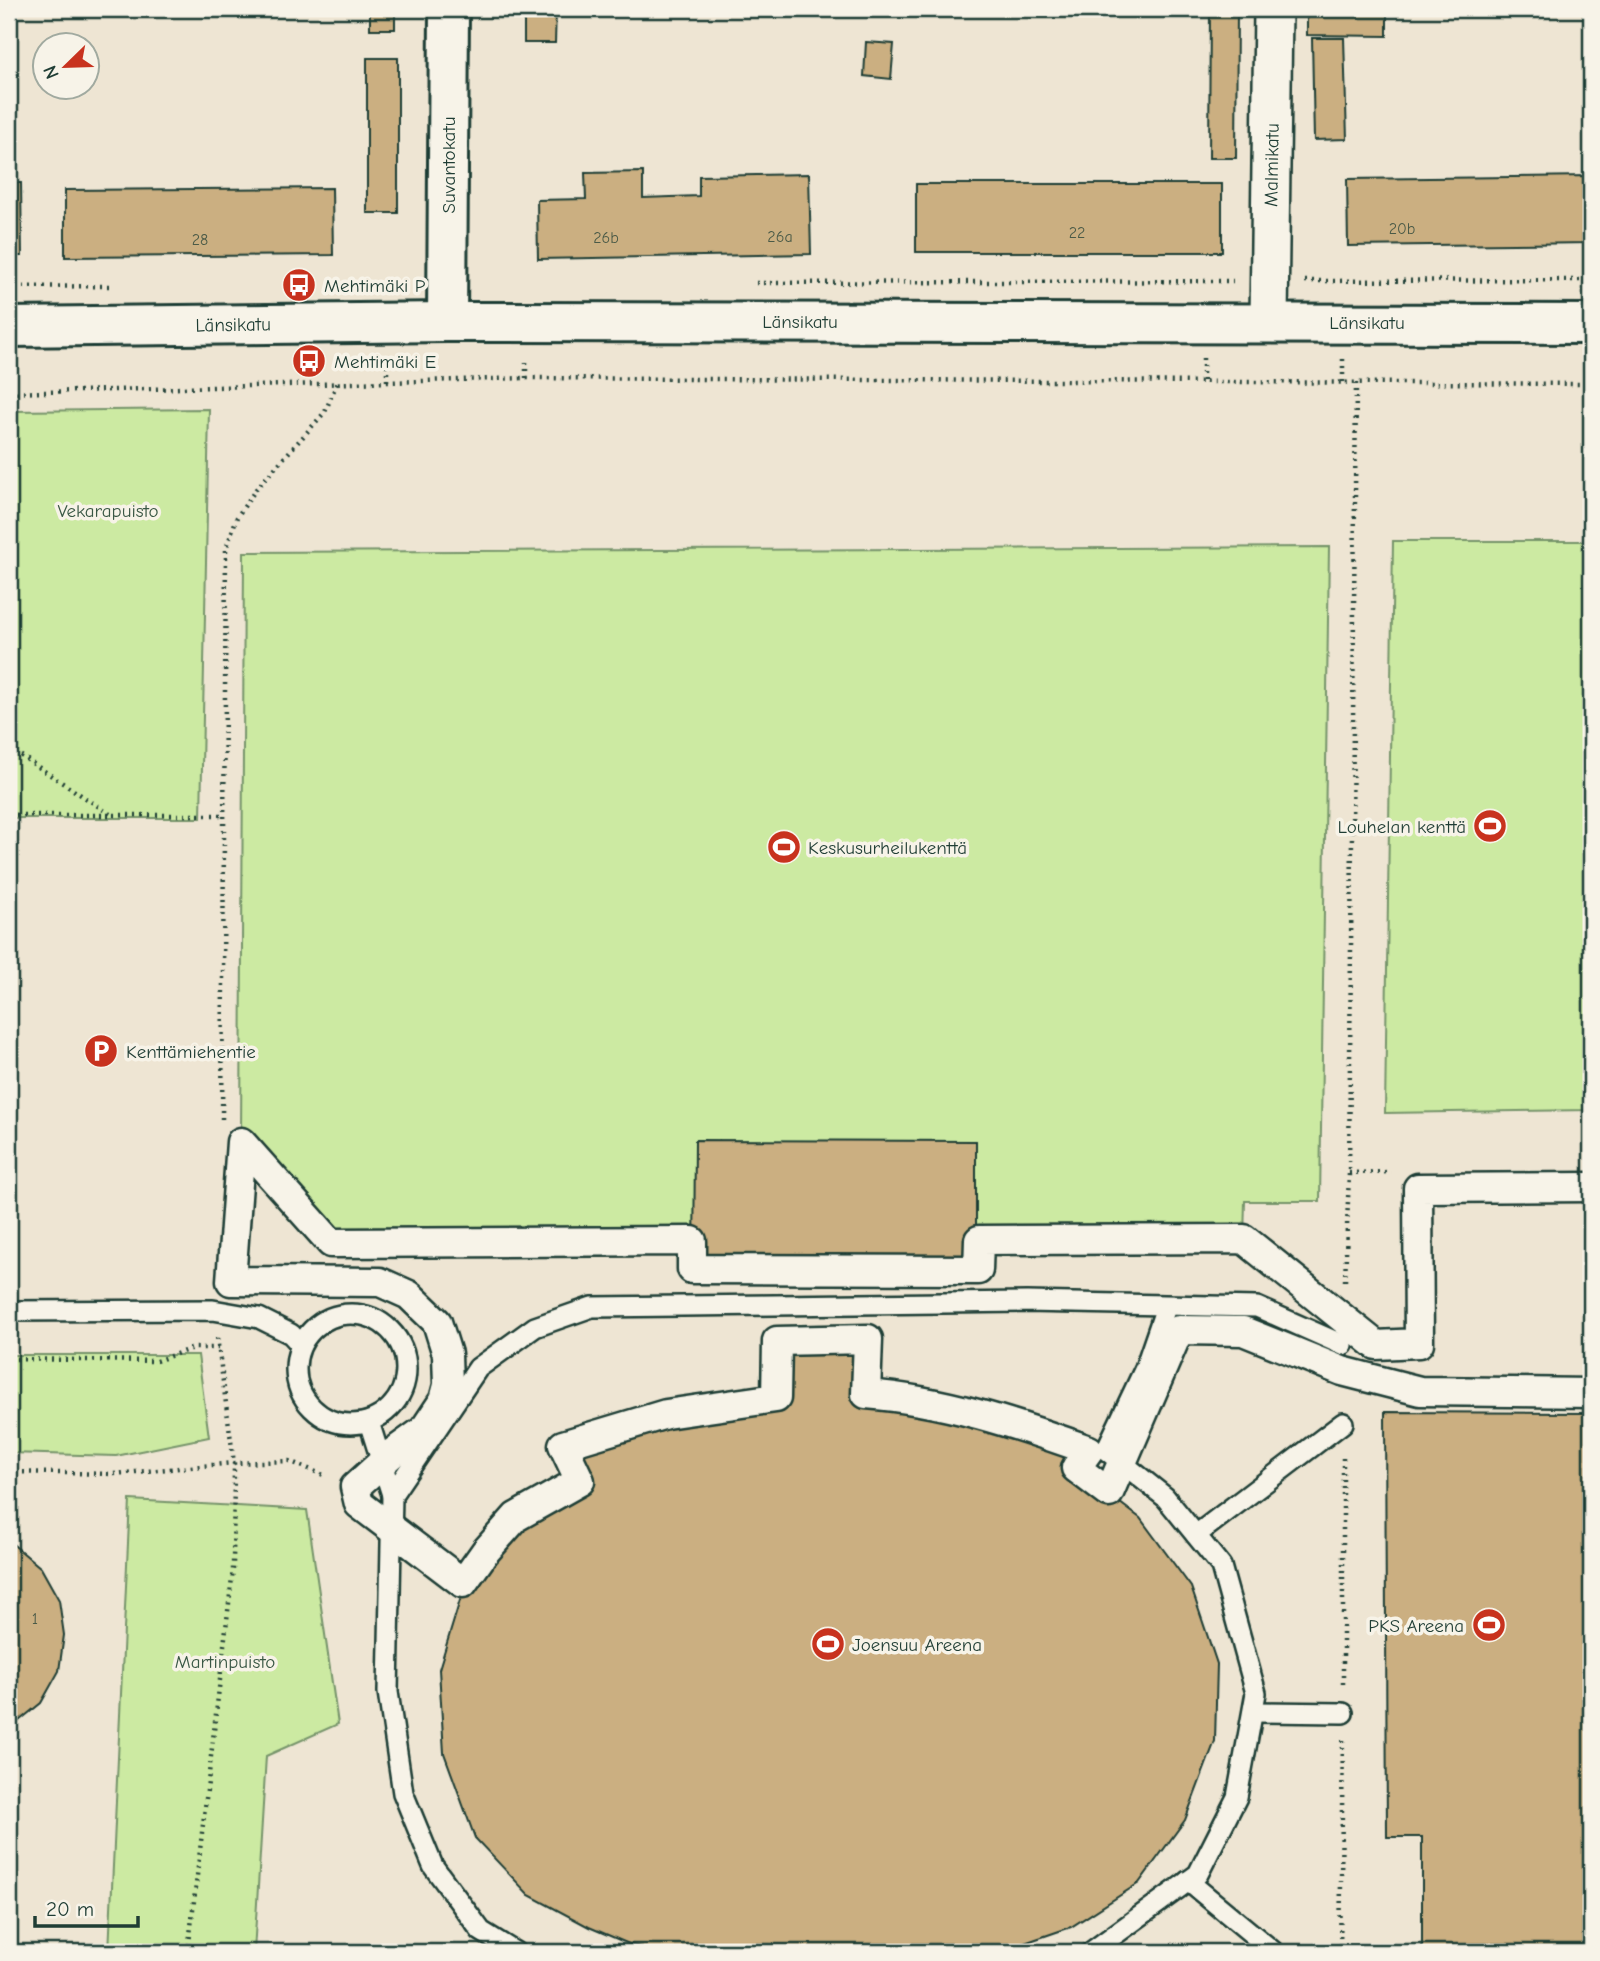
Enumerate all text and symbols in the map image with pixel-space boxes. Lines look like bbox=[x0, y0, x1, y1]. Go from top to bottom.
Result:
north arrow bbox=[32, 32, 102, 102]
text: N bbox=[39, 62, 64, 82]
street label: Suvantokatu bbox=[438, 117, 460, 213]
street label: Malmikatu bbox=[1260, 123, 1284, 207]
house number: 20b bbox=[1389, 220, 1415, 238]
house number: 22 bbox=[1069, 224, 1085, 242]
house number: 26a bbox=[767, 228, 793, 246]
house number: 26b bbox=[593, 229, 619, 247]
house number: 28 bbox=[192, 231, 208, 249]
bus stop icon: Mehtimäki P bbox=[280, 266, 318, 304]
place label: Mehtimäki P bbox=[324, 275, 426, 297]
street label: Länsikatu bbox=[762, 311, 838, 333]
street label: Länsikatu bbox=[1329, 312, 1405, 334]
street label: Länsikatu bbox=[195, 313, 271, 337]
bus stop icon: Mehtimäki E bbox=[290, 342, 328, 380]
place label: Mehtimäki E bbox=[334, 351, 436, 373]
park label: Vekarapuisto bbox=[57, 500, 159, 522]
sports icon: Louhelan kenttä bbox=[1471, 807, 1509, 845]
place label: Louhelan kenttä bbox=[1338, 816, 1466, 838]
sports icon: Keskusurheilukenttä bbox=[765, 828, 803, 866]
place label: Keskusurheilukenttä bbox=[808, 837, 967, 859]
parking icon: Kenttämiehentie bbox=[82, 1032, 120, 1070]
place label: Kenttämiehentie bbox=[126, 1041, 256, 1063]
sports icon: PKS Areena bbox=[1470, 1606, 1508, 1644]
house number: 1 bbox=[32, 1610, 38, 1628]
place label: PKS Areena bbox=[1368, 1615, 1464, 1637]
sports icon: Joensuu Areena bbox=[809, 1625, 847, 1663]
place label: Joensuu Areena bbox=[852, 1634, 982, 1656]
park label: Martinpuisto bbox=[175, 1651, 275, 1673]
scale bar bbox=[35, 1884, 138, 1928]
text: 20 m bbox=[46, 1897, 94, 1921]

